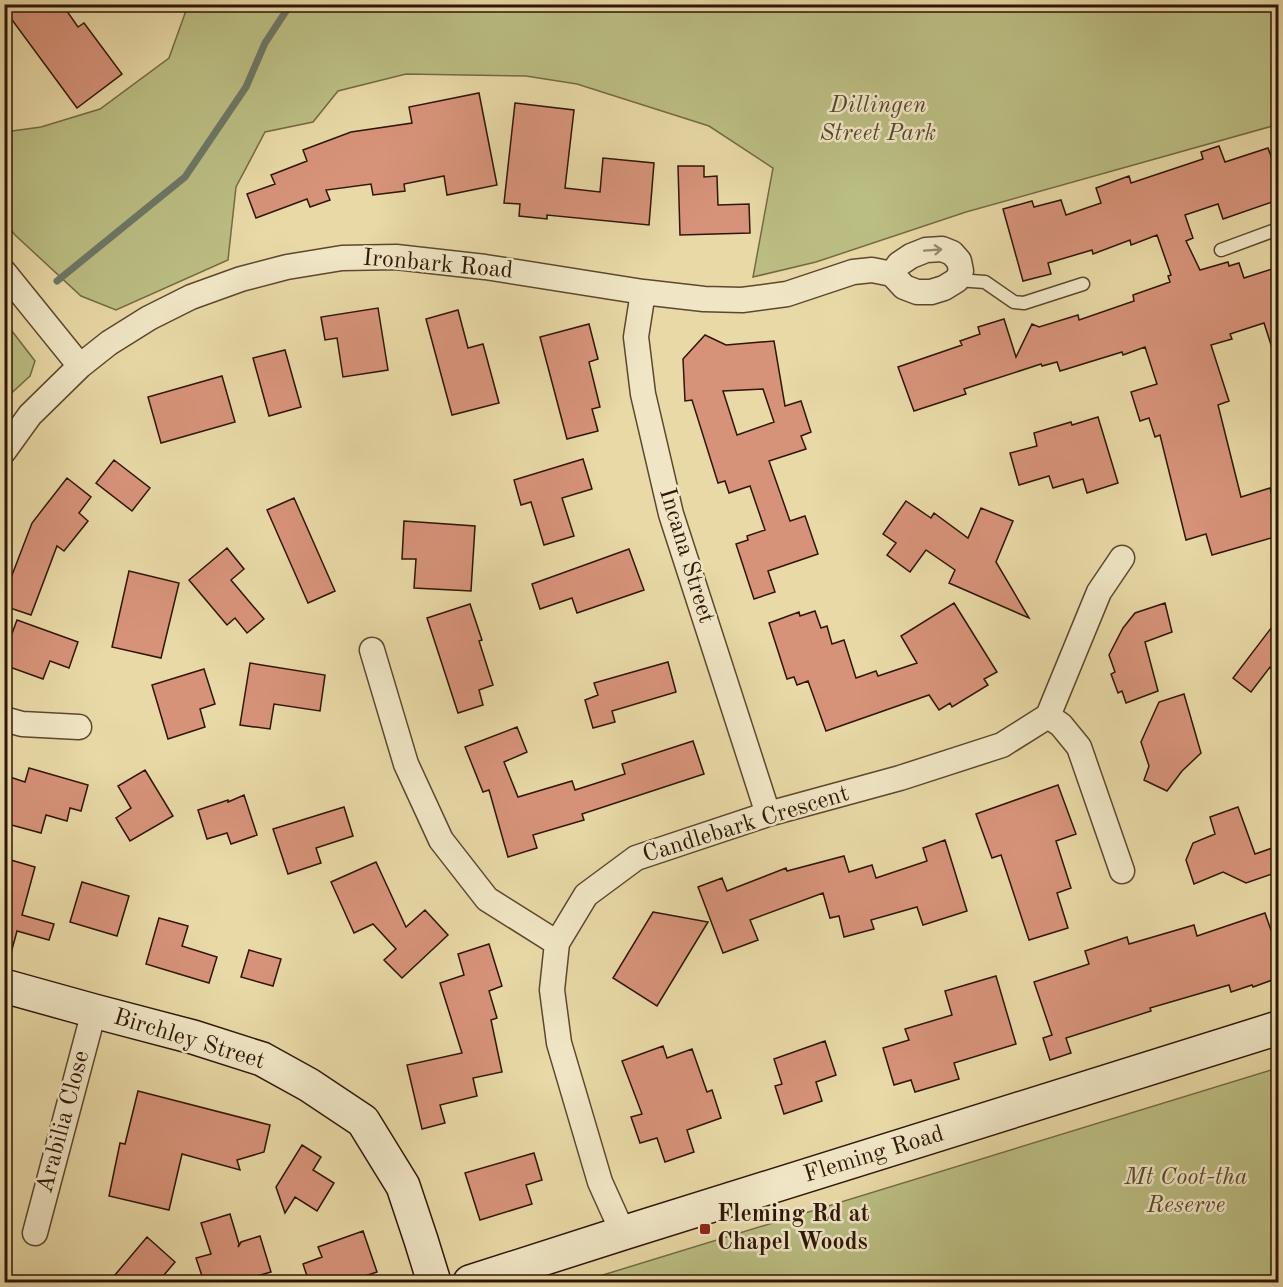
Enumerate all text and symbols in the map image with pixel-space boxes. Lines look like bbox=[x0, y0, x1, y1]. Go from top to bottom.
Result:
park label: Dillingen Street Park bbox=[820, 94, 936, 146]
one-way arrow bbox=[923, 245, 943, 256]
street label: Ironbark Road bbox=[362, 246, 514, 284]
street label: Incana Street bbox=[654, 486, 718, 626]
street label: Candlebark Crescent bbox=[640, 782, 852, 868]
street label: Birchley Street bbox=[110, 1006, 268, 1074]
street label: Arabilia Close bbox=[33, 1048, 95, 1196]
street label: Fleming Road bbox=[801, 1122, 947, 1188]
park label: Mt Coot-tha Reserve bbox=[1123, 1166, 1248, 1218]
place label: Fleming Rd at Chapel Woods bbox=[717, 1203, 870, 1255]
marker: Fleming Rd at Chapel Woods bbox=[698, 1222, 712, 1236]

